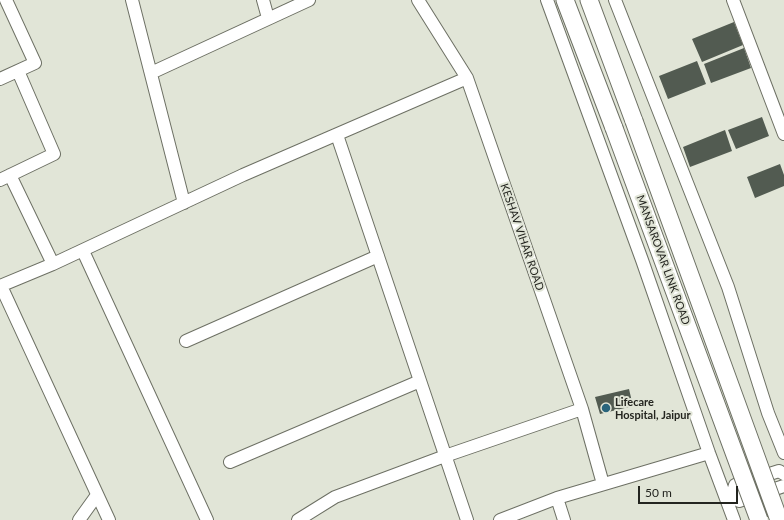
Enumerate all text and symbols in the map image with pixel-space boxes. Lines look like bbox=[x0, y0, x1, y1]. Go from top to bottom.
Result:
street label: KESHAV VIHAR ROAD bbox=[497, 182, 547, 292]
street label: MANSAROVAR LINK ROAD bbox=[633, 193, 693, 327]
place label: Lifecare Hospital, Jaipur bbox=[615, 395, 691, 421]
marker: Lifecare Hospital, Jaipur bbox=[600, 402, 612, 414]
scale bar bbox=[640, 478, 740, 504]
text: 50 m bbox=[645, 485, 672, 500]

